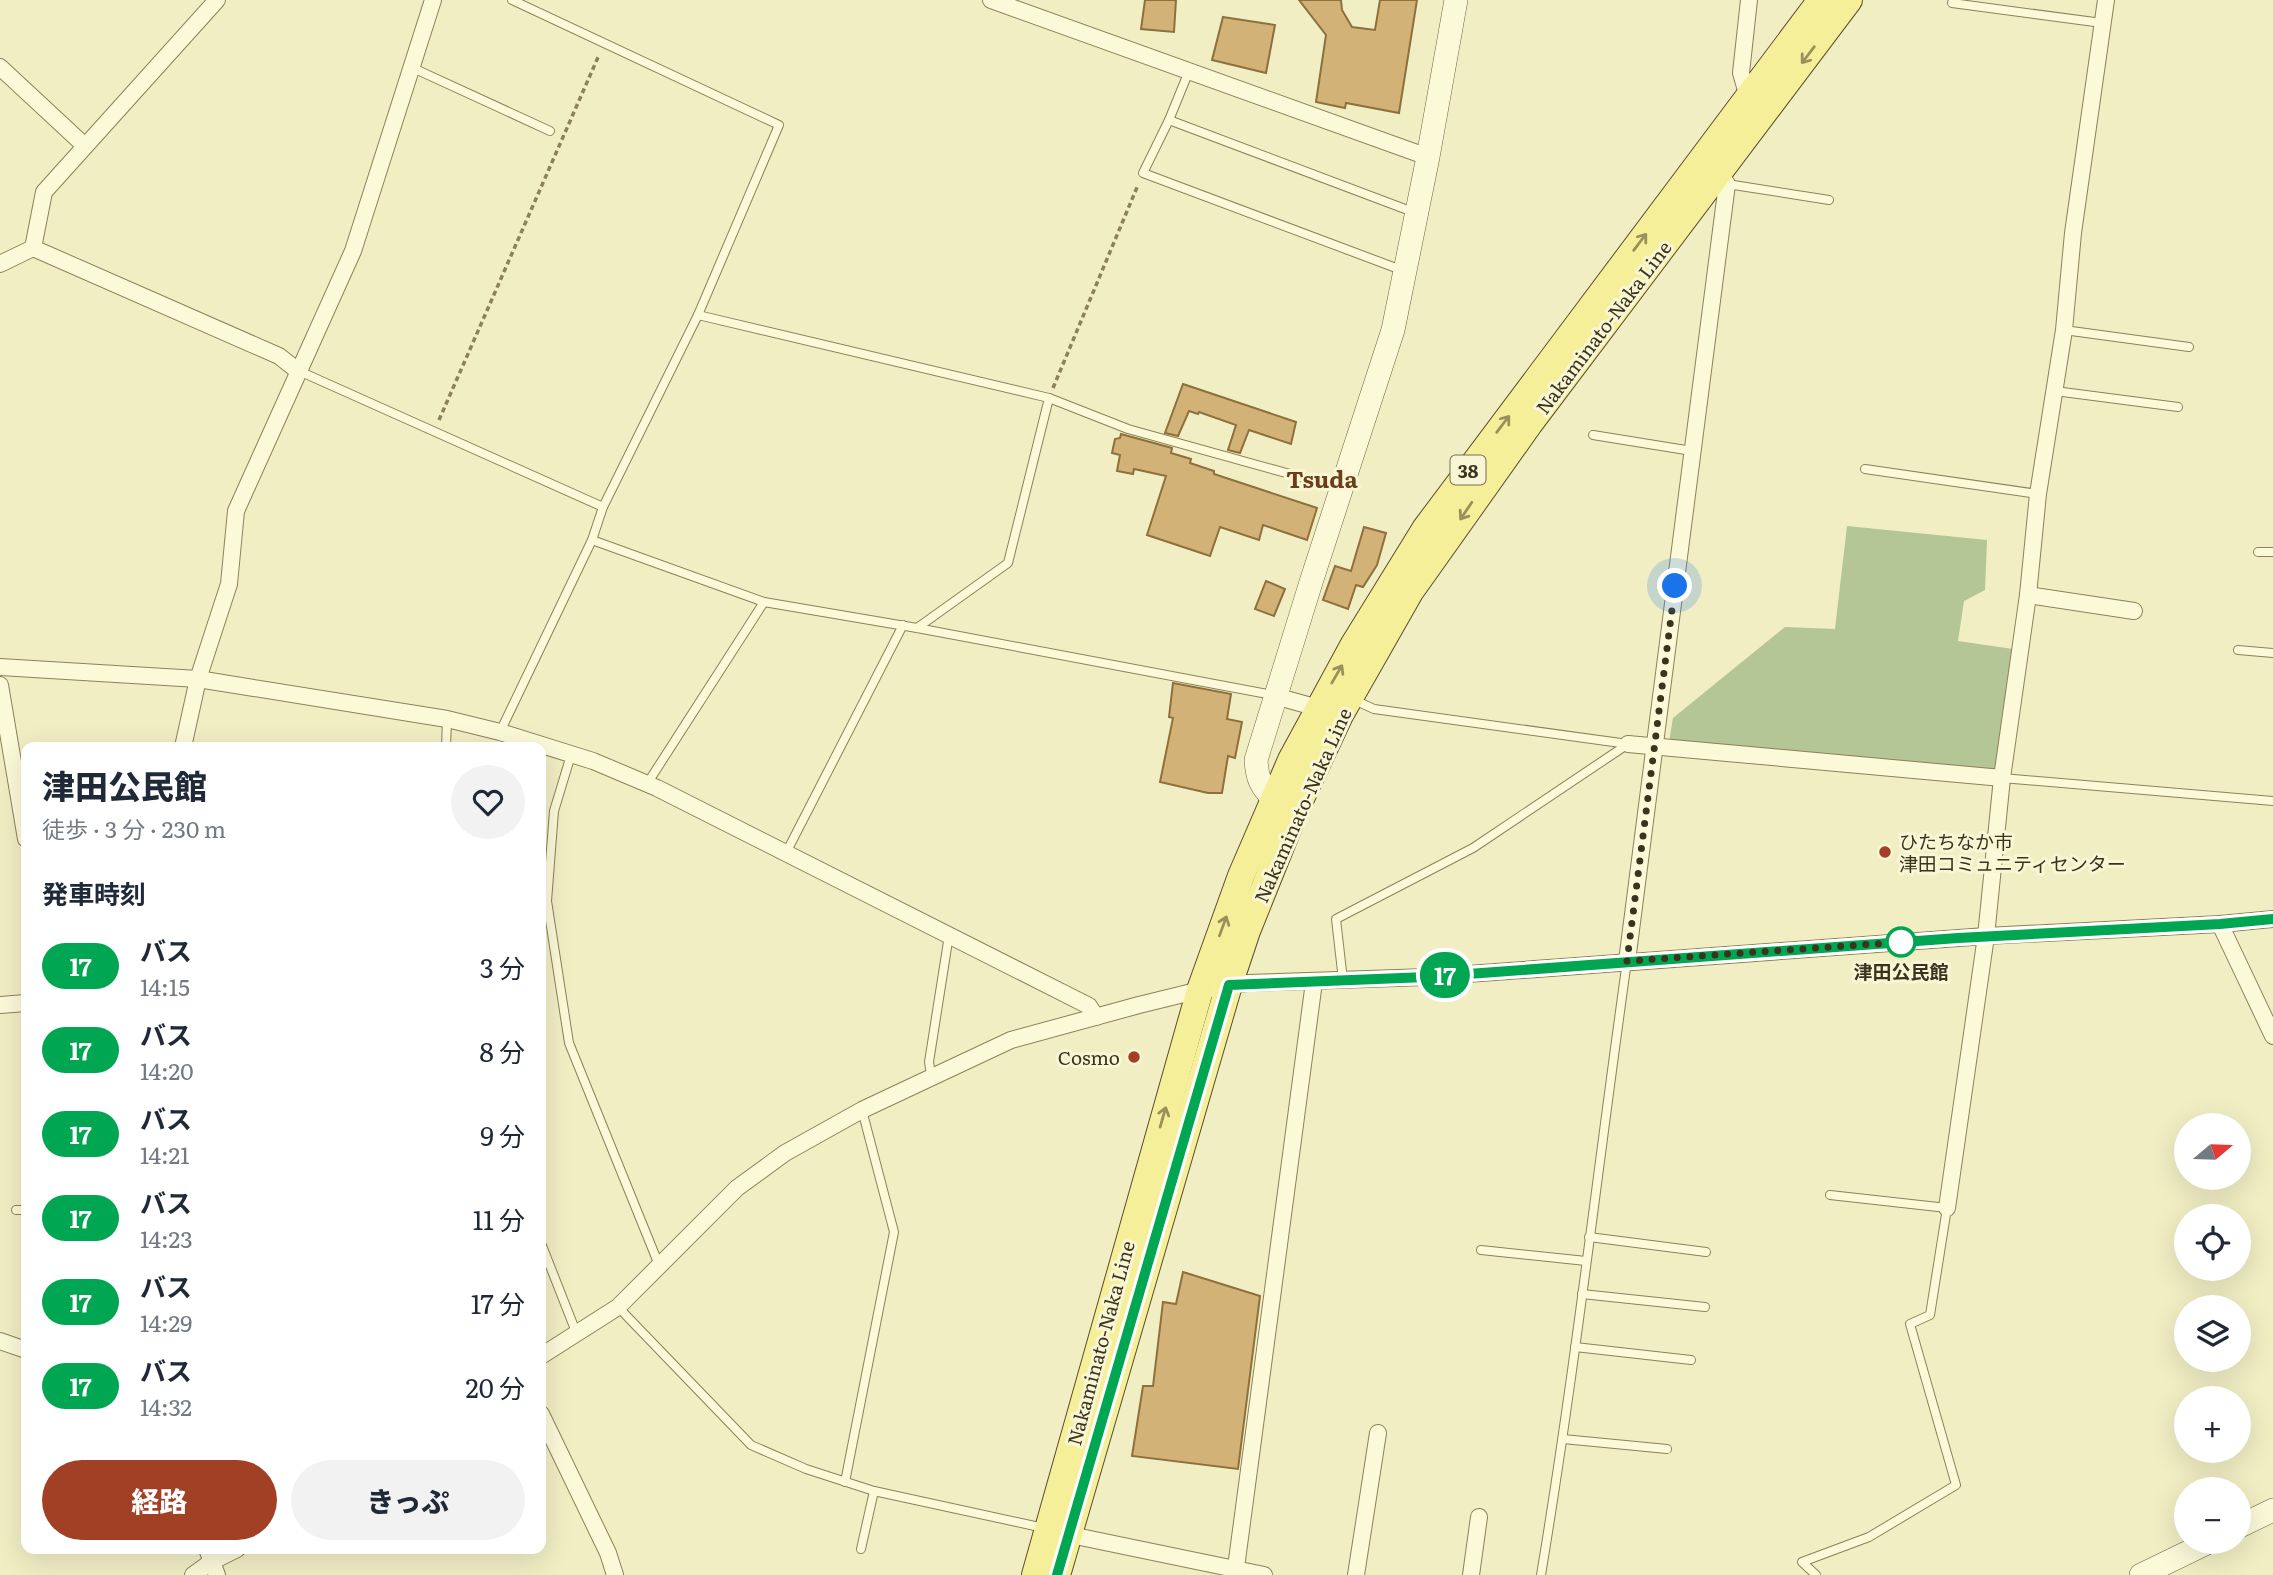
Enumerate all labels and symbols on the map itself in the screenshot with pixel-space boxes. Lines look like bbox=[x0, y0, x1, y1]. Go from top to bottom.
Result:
one-way arrow bbox=[1801, 45, 1816, 64]
one-way arrow bbox=[1632, 233, 1647, 252]
street label: Nakaminato-Naka Line bbox=[1528, 234, 1678, 420]
one-way arrow bbox=[1496, 415, 1510, 434]
road number: 38 bbox=[1450, 456, 1486, 484]
district label: Tsuda bbox=[1286, 461, 1358, 495]
one-way arrow bbox=[1459, 501, 1473, 520]
your location bbox=[1657, 568, 1692, 603]
one-way arrow bbox=[1330, 665, 1344, 685]
street label: Nakaminato-Naka Line bbox=[1246, 703, 1358, 907]
place label: ひたちなか市 津田コミュニティセンター bbox=[1899, 827, 2126, 877]
marker: ひたちなか市 津田コミュニティセンター bbox=[1877, 844, 1893, 860]
one-way arrow bbox=[1218, 915, 1230, 937]
marker: 津田公民館 bbox=[1886, 927, 1916, 957]
line badge: 17 bbox=[1414, 952, 1476, 998]
place label: 津田公民館 bbox=[1853, 957, 1949, 985]
place label: Cosmo bbox=[1058, 1043, 1120, 1071]
marker: Cosmo bbox=[1126, 1049, 1142, 1065]
one-way arrow bbox=[1157, 1107, 1170, 1129]
north arrow bbox=[2174, 1113, 2250, 1190]
street label: Nakaminato-Naka Line bbox=[1059, 1237, 1141, 1448]

